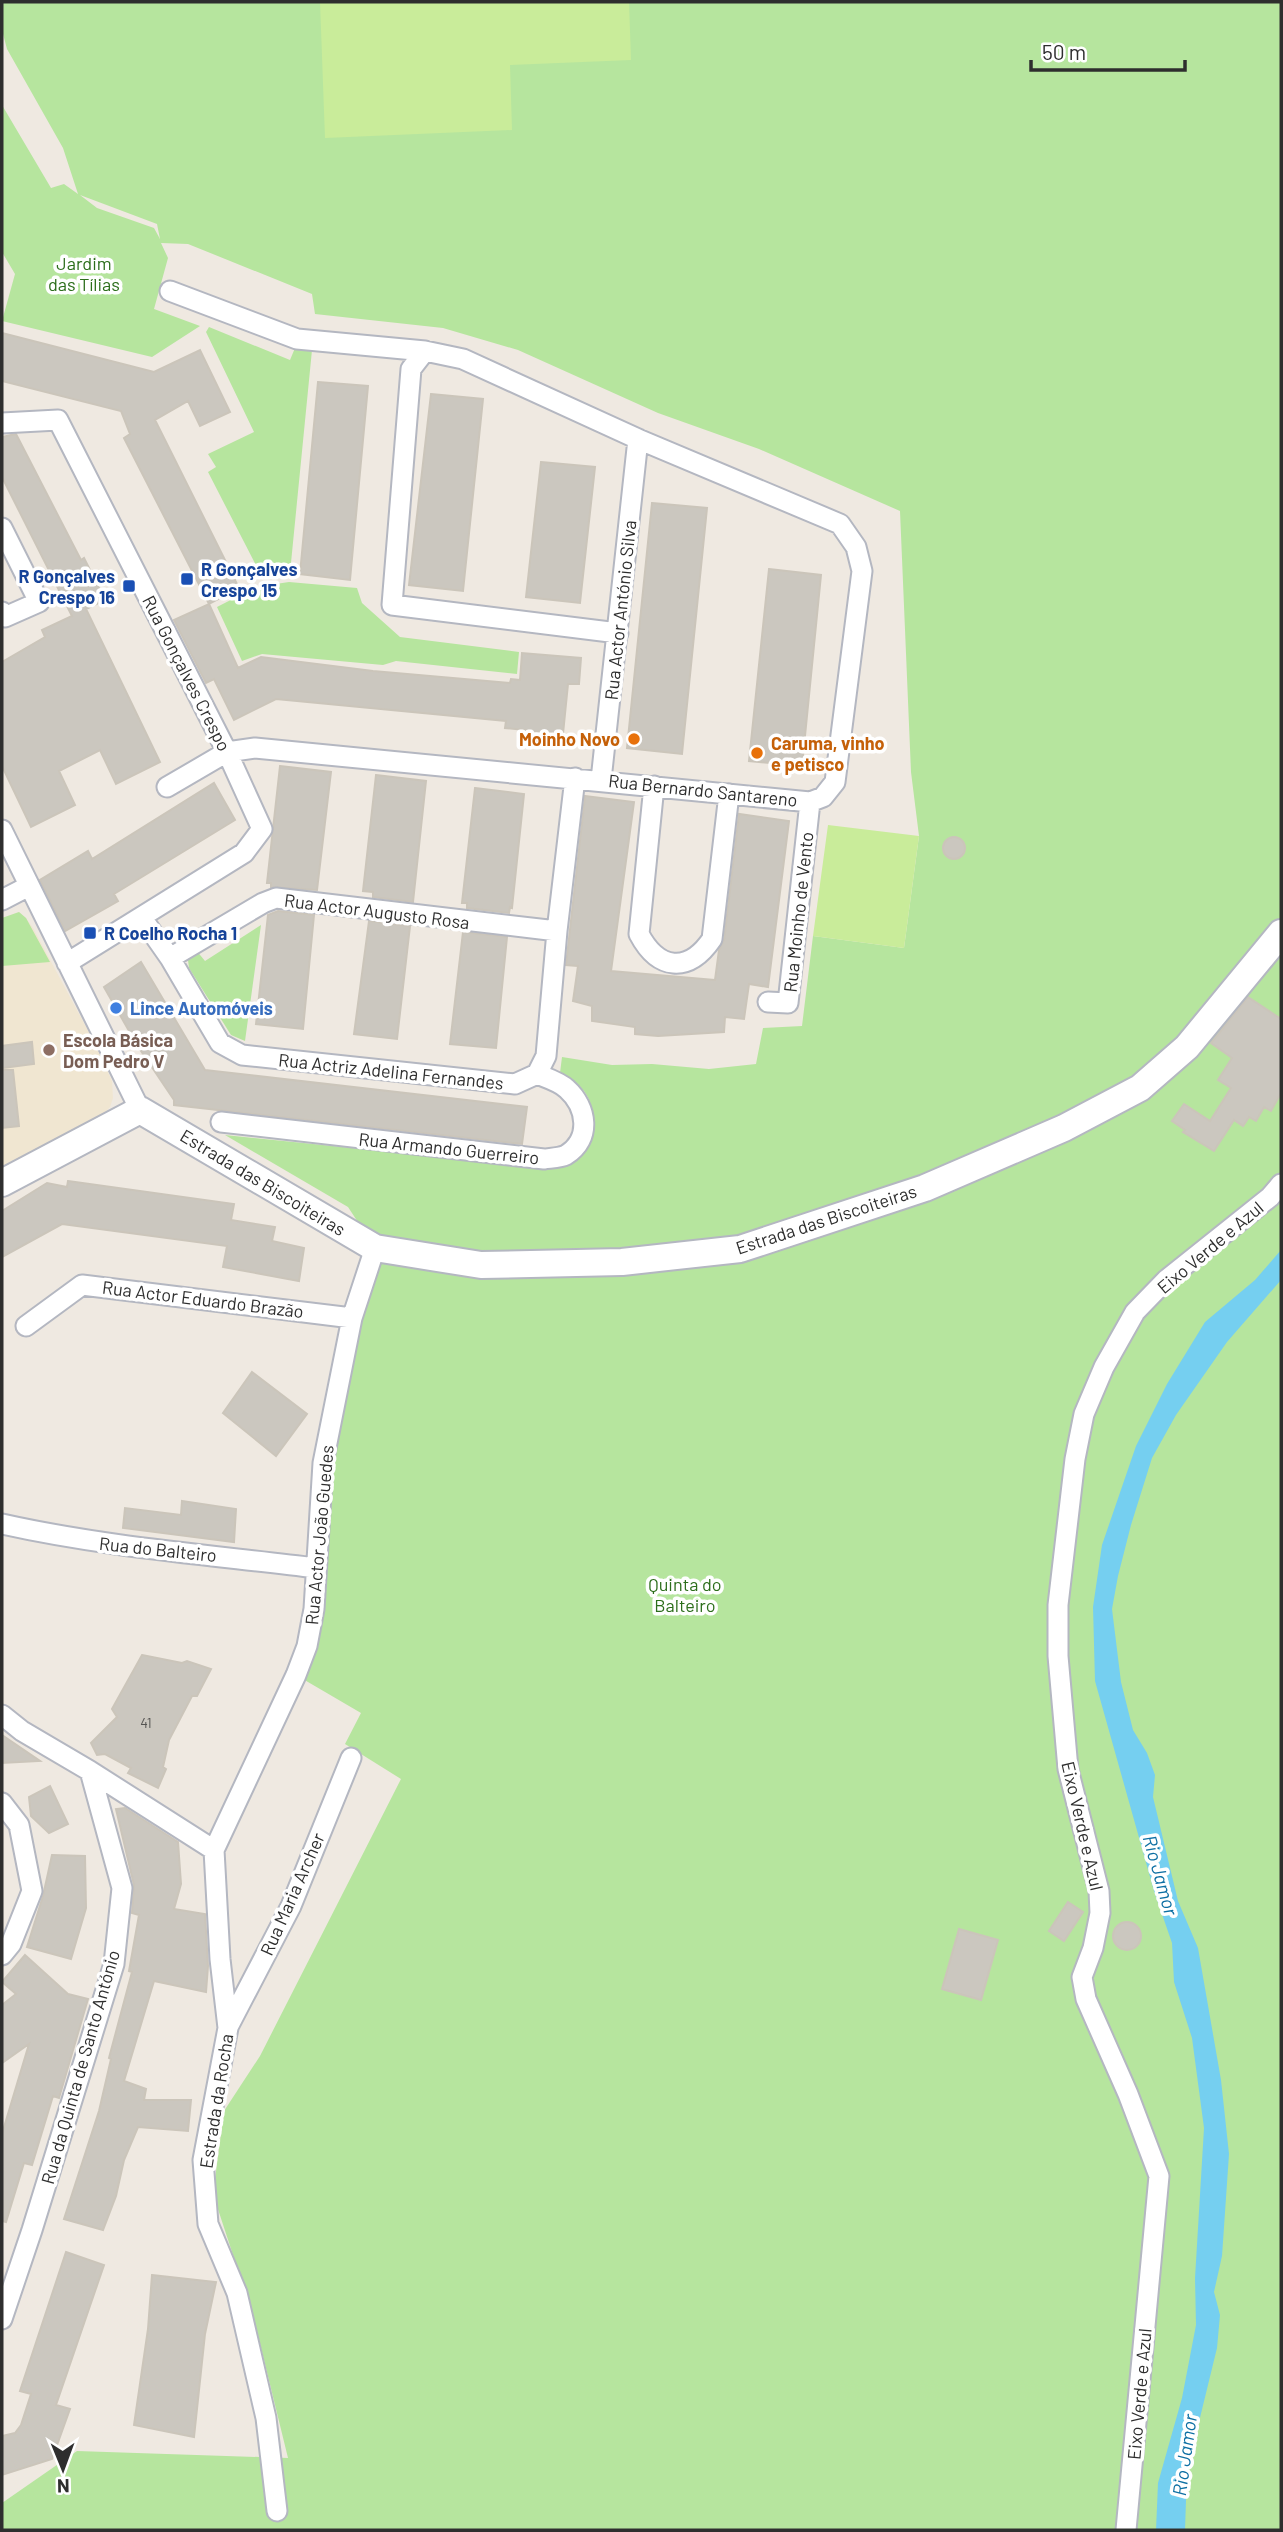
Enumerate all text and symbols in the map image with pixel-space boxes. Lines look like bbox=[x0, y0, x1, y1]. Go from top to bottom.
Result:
scale bar bbox=[1031, 28, 1185, 72]
text: 50 m bbox=[1042, 39, 1086, 64]
park label: Jardim das Tílias bbox=[48, 252, 120, 295]
street label: Rua Actor António Silva bbox=[600, 519, 640, 701]
place label: R Gonçalves Crespo 15 bbox=[201, 558, 298, 601]
place label: R Gonçalves Crespo 16 bbox=[18, 565, 115, 608]
marker: R Gonçalves Crespo 15 bbox=[179, 571, 195, 587]
marker: R Gonçalves Crespo 16 bbox=[121, 578, 137, 594]
street label: Rua Gonçalves Crespo bbox=[138, 592, 236, 754]
place label: Moinho Novo bbox=[519, 728, 620, 750]
marker: Moinho Novo bbox=[626, 731, 642, 747]
place label: Caruma, vinho e petisco bbox=[771, 732, 885, 775]
marker: Caruma, vinho e petisco bbox=[749, 745, 765, 761]
street label: Rua Bernardo Santareno bbox=[607, 769, 799, 811]
street label: Rua Moinho de Vento bbox=[779, 831, 817, 993]
street label: Rua Actor Augusto Rosa bbox=[283, 889, 471, 933]
place label: R Coelho Rocha 1 bbox=[104, 922, 237, 944]
marker: R Coelho Rocha 1 bbox=[82, 925, 98, 941]
place label: Lince Automóveis bbox=[130, 997, 273, 1019]
marker: Lince Automóveis bbox=[108, 1000, 124, 1016]
place label: Escola Básica Dom Pedro V bbox=[63, 1029, 173, 1072]
marker: Escola Básica Dom Pedro V bbox=[41, 1042, 57, 1058]
street label: Rua Actriz Adelina Fernandes bbox=[277, 1048, 505, 1094]
street label: Estrada das Biscoiteiras bbox=[176, 1124, 350, 1240]
street label: Rua Armando Guerreiro bbox=[358, 1128, 540, 1168]
street label: Estrada das Biscoiteiras bbox=[733, 1179, 919, 1259]
street label: Eixo Verde e Azul bbox=[1152, 1196, 1268, 1298]
street label: Rua Actor Eduardo Brazão bbox=[101, 1276, 305, 1322]
street label: Rua Actor João Guedes bbox=[300, 1444, 338, 1626]
street label: Rua do Balteiro bbox=[98, 1532, 218, 1566]
park label: Quinta do Balteiro bbox=[648, 1573, 722, 1616]
house number: 41 bbox=[140, 1714, 152, 1731]
street label: Eixo Verde e Azul bbox=[1057, 1759, 1109, 1893]
street label: Rua Maria Archer bbox=[255, 1829, 329, 1959]
water label: Rio Jamor bbox=[1139, 1832, 1184, 1919]
street label: Rua da Quinta de Santo António bbox=[36, 1947, 124, 2187]
street label: Estrada da Rocha bbox=[194, 2032, 238, 2170]
street label: Eixo Verde e Azul bbox=[1122, 2327, 1156, 2461]
water label: Rio Jamor bbox=[1167, 2411, 1201, 2497]
north arrow bbox=[28, 2434, 98, 2504]
text: N bbox=[57, 2475, 70, 2498]

